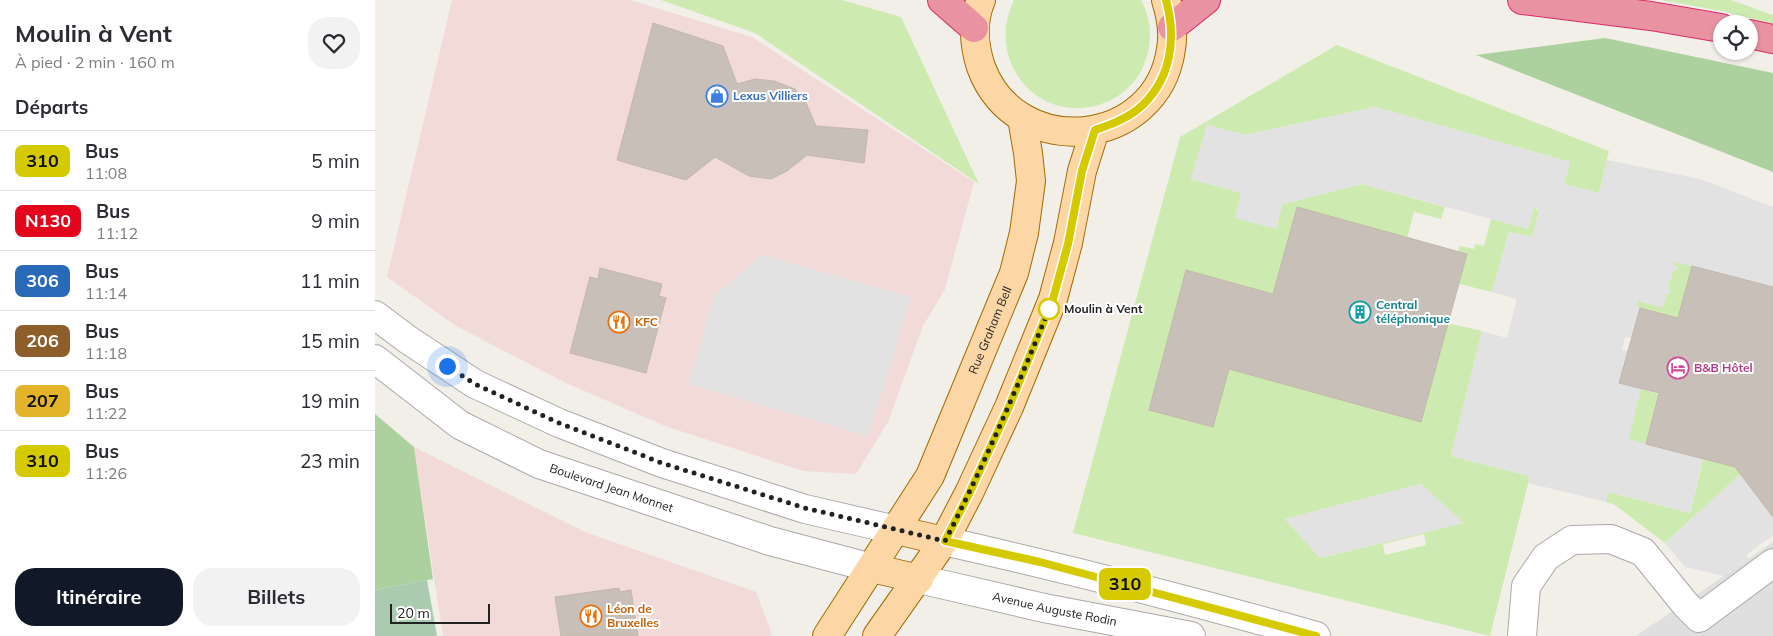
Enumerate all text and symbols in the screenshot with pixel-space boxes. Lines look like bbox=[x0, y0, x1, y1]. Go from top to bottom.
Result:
map controls bbox=[1713, 15, 1758, 60]
button: locate bbox=[1713, 15, 1758, 60]
button: heart bbox=[308, 17, 360, 69]
text: Moulin à Vent bbox=[15, 18, 172, 48]
text: À pied · 2 min · 160 m bbox=[15, 52, 175, 72]
shop icon: Lexus Villiers bbox=[705, 84, 729, 108]
place label: Lexus Villiers bbox=[733, 88, 808, 103]
text: Départs bbox=[15, 95, 88, 119]
text: Bus bbox=[85, 139, 119, 163]
text: 310 bbox=[26, 149, 59, 172]
text: 5 min bbox=[311, 149, 360, 173]
text: 11:08 bbox=[85, 163, 127, 183]
text: Bus bbox=[96, 199, 130, 223]
text: N130 bbox=[25, 209, 71, 232]
text: 9 min bbox=[311, 209, 360, 233]
text: 11:12 bbox=[96, 223, 138, 243]
text: Bus bbox=[85, 259, 119, 283]
text: 306 bbox=[26, 269, 59, 292]
text: 11 min bbox=[300, 269, 360, 293]
text: 11:14 bbox=[85, 283, 127, 303]
street label: Rue Graham Bell bbox=[965, 284, 1015, 376]
place label: Central téléphonique bbox=[1376, 297, 1451, 326]
marker: Moulin à Vent bbox=[1038, 298, 1060, 320]
building icon: Central téléphonique bbox=[1348, 300, 1372, 324]
place label: Moulin à Vent bbox=[1064, 301, 1143, 316]
restaurant icon: KFC bbox=[607, 310, 631, 334]
place label: KFC bbox=[635, 314, 658, 329]
text: Bus bbox=[85, 319, 119, 343]
text: 206 bbox=[26, 329, 59, 352]
text: 15 min bbox=[300, 329, 360, 353]
text: 11:18 bbox=[85, 343, 127, 363]
your location bbox=[435, 354, 460, 379]
hotel icon: B&B Hôtel bbox=[1666, 356, 1690, 380]
place label: B&B Hôtel bbox=[1694, 360, 1753, 375]
text: Bus bbox=[85, 379, 119, 403]
text: 207 bbox=[26, 389, 59, 412]
text: 19 min bbox=[300, 389, 360, 413]
text: 11:22 bbox=[85, 403, 127, 423]
text: Bus bbox=[85, 439, 119, 463]
text: 310 bbox=[26, 449, 59, 472]
text: 23 min bbox=[300, 449, 360, 473]
street label: Boulevard Jean Monnet bbox=[548, 460, 675, 515]
text: 11:26 bbox=[85, 463, 127, 483]
button: Itinéraire bbox=[15, 568, 183, 626]
button: Billets bbox=[193, 568, 360, 626]
line badge: 310 bbox=[1096, 568, 1154, 600]
text: 310 bbox=[1109, 572, 1141, 595]
street label: Avenue Auguste Rodin bbox=[991, 588, 1118, 629]
scale bar bbox=[390, 601, 490, 624]
place label: Léon de Bruxelles bbox=[607, 601, 659, 630]
text: 20 m bbox=[397, 604, 430, 622]
restaurant icon: Léon de Bruxelles bbox=[579, 604, 603, 628]

